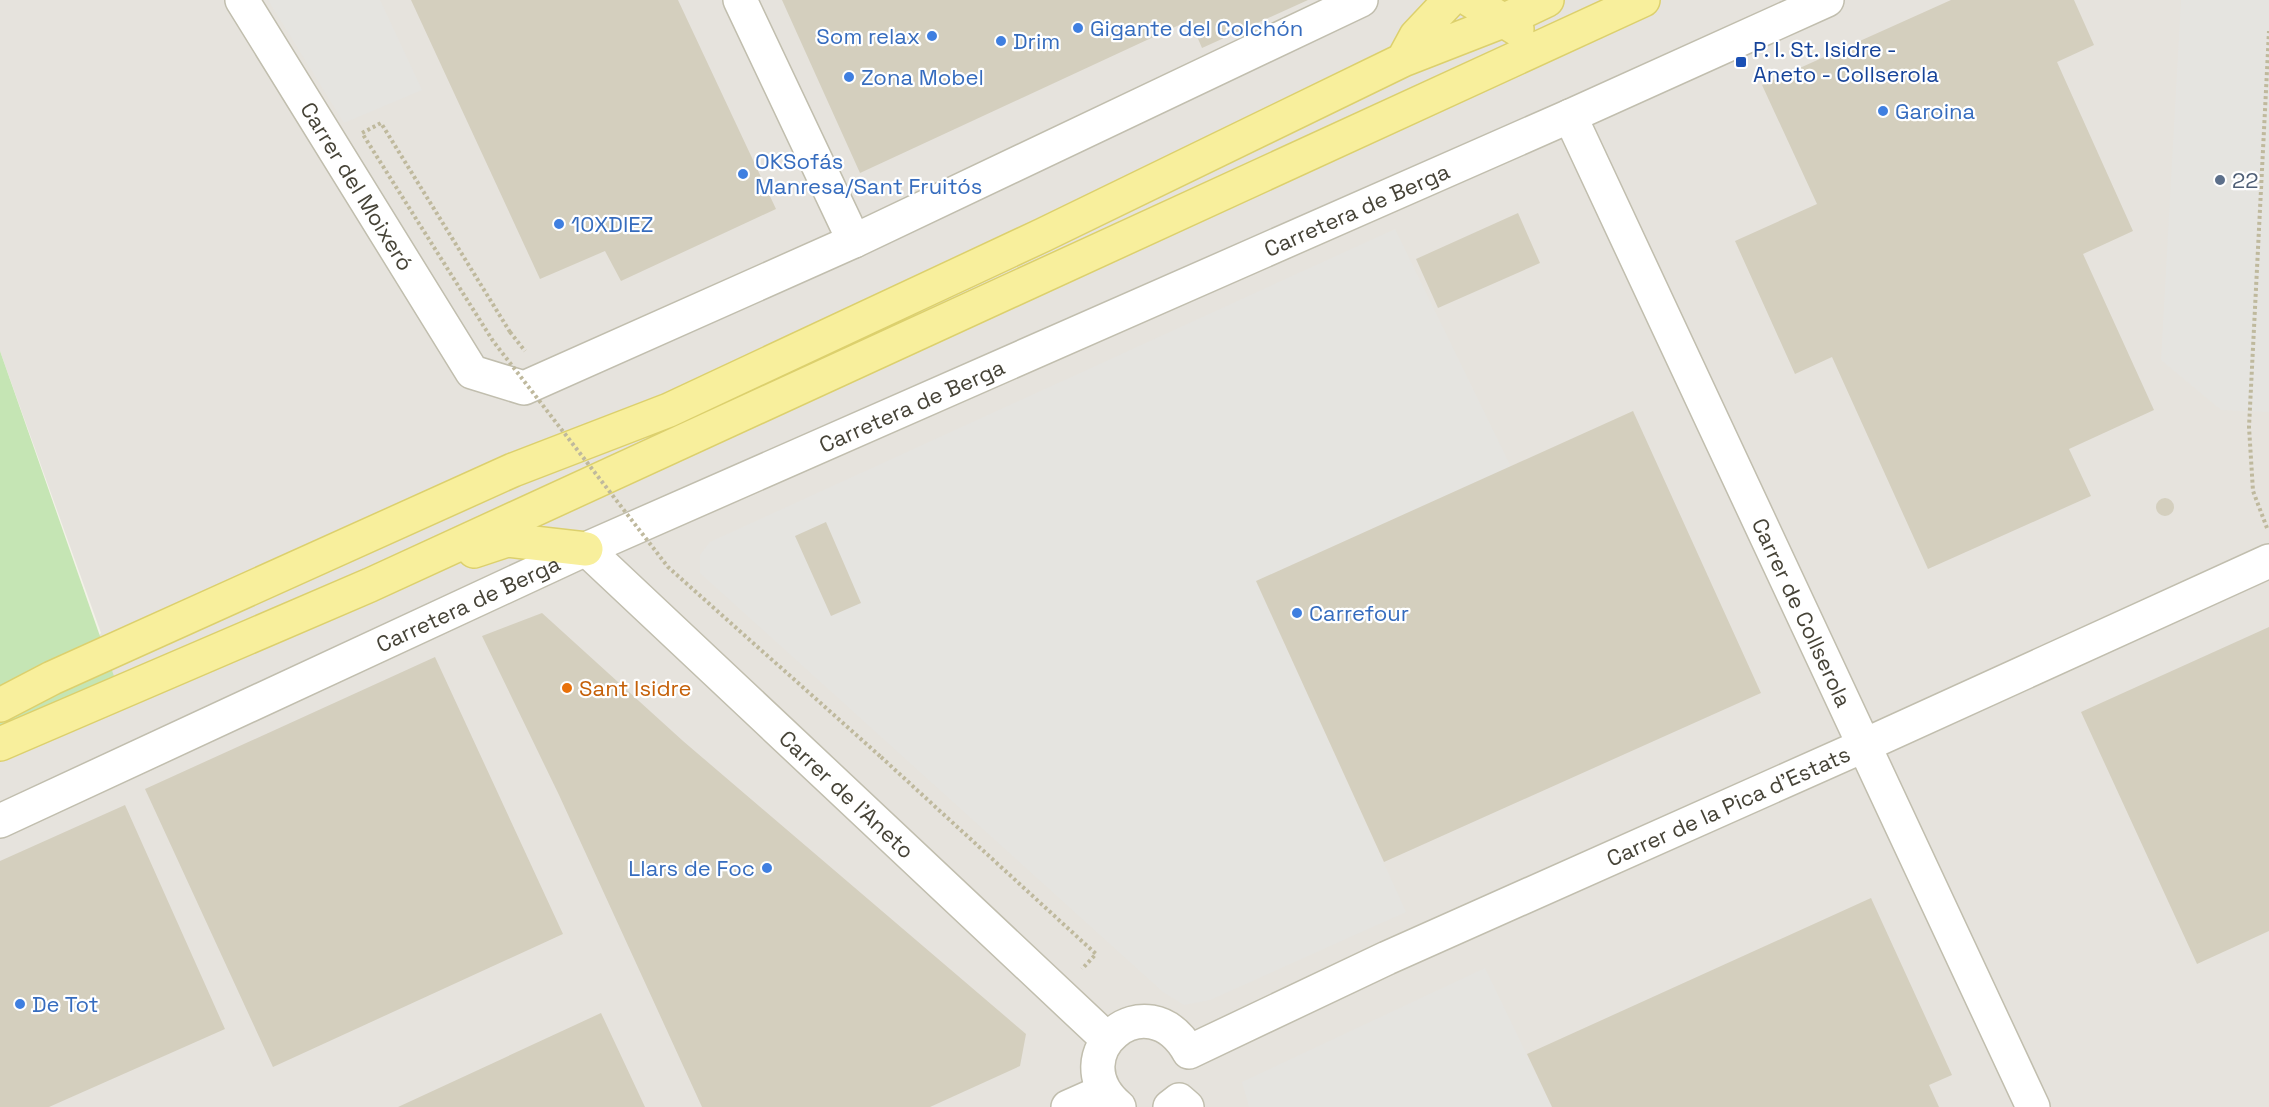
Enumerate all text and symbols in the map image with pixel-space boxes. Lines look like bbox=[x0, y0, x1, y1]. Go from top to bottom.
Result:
place label: Gigante del Colchón bbox=[1090, 14, 1303, 42]
marker: Gigante del Colchón bbox=[1071, 21, 1085, 35]
place label: Som relax bbox=[816, 22, 920, 50]
place label: Drim bbox=[1013, 27, 1060, 55]
marker: Som relax bbox=[925, 29, 939, 43]
marker: Drim bbox=[994, 34, 1008, 48]
place label: P. I. St. Isidre - Aneto - Collserola bbox=[1753, 35, 1939, 88]
marker: P. I. St. Isidre - Aneto - Collserola bbox=[1734, 55, 1748, 69]
place label: Zona Mobel bbox=[861, 63, 984, 91]
marker: Zona Mobel bbox=[842, 70, 856, 84]
street label: Carrer del Moixeró bbox=[294, 97, 420, 276]
place label: Garoina bbox=[1895, 97, 1976, 125]
marker: Garoina bbox=[1876, 104, 1890, 118]
place label: OKSofás Manresa/Sant Fruitós bbox=[755, 147, 982, 200]
street label: Carretera de Berga bbox=[1260, 157, 1454, 263]
place label: 22 bbox=[2232, 166, 2259, 194]
marker: OKSofás Manresa/Sant Fruitós bbox=[736, 167, 750, 181]
marker: 22 bbox=[2213, 173, 2227, 187]
place label: 10XDIEZ bbox=[571, 210, 653, 238]
marker: 10XDIEZ bbox=[552, 217, 566, 231]
street label: Carretera de Berga bbox=[815, 352, 1009, 459]
street label: Carrer de Collserola bbox=[1746, 513, 1858, 712]
street label: Carretera de Berga bbox=[372, 549, 565, 658]
place label: Carrefour bbox=[1309, 599, 1409, 627]
marker: Carrefour bbox=[1290, 606, 1304, 620]
place label: Sant Isidre bbox=[579, 674, 692, 702]
marker: Sant Isidre bbox=[560, 681, 574, 695]
street label: Carrer de l'Aneto bbox=[773, 724, 920, 864]
street label: Carrer de la Pica d'Estats bbox=[1602, 739, 1854, 872]
place label: Llars de Foc bbox=[628, 854, 755, 882]
marker: Llars de Foc bbox=[760, 861, 774, 875]
place label: De Tot bbox=[32, 990, 99, 1018]
marker: De Tot bbox=[13, 997, 27, 1011]

